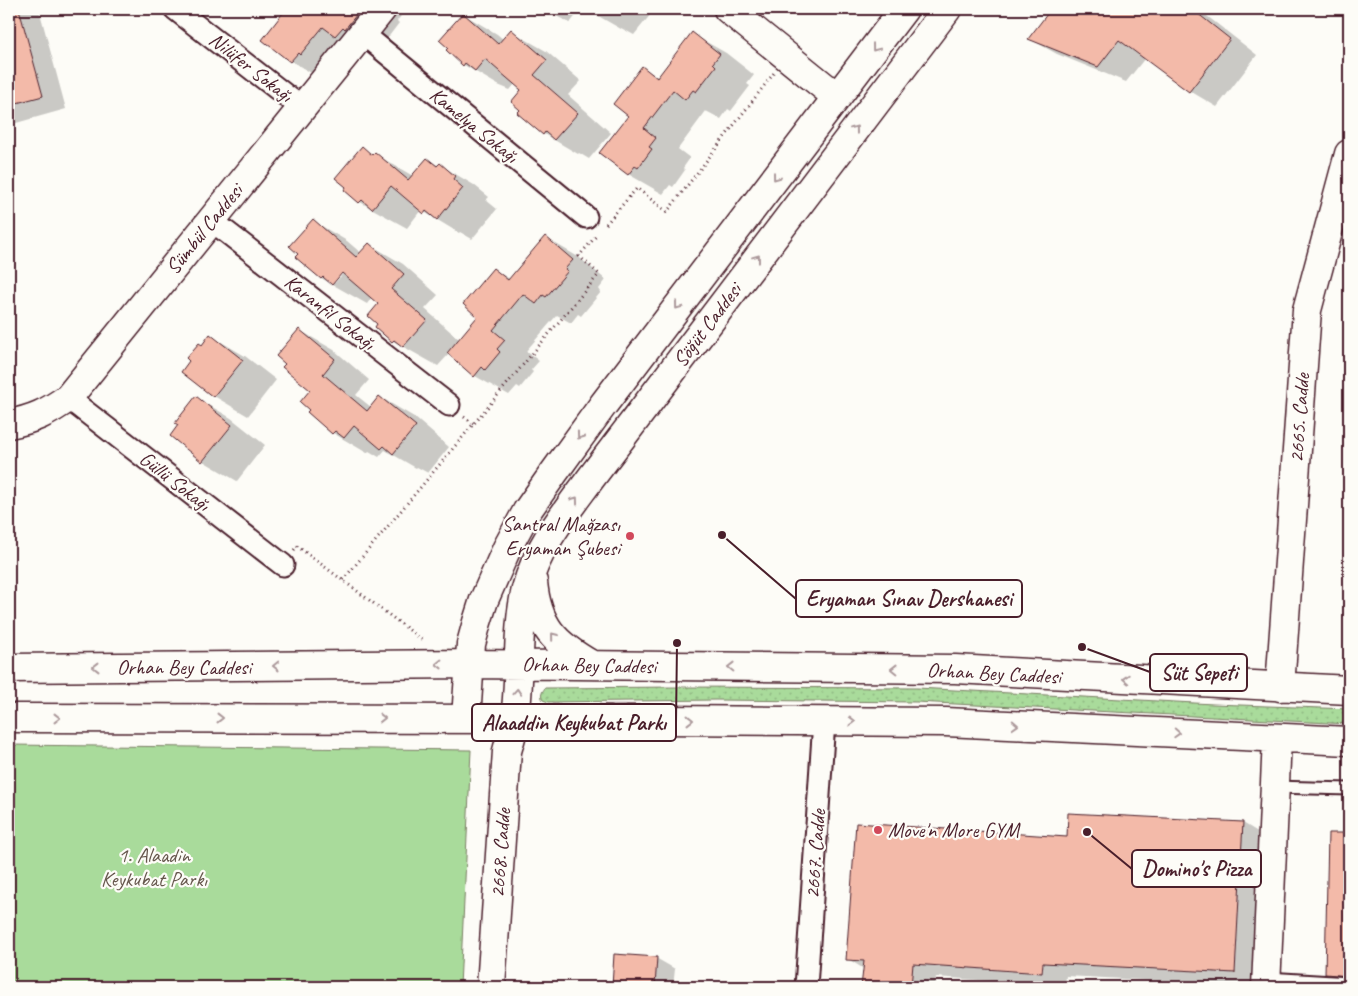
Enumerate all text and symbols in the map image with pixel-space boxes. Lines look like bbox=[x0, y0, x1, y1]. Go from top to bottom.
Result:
street label: Nilüfer Sokağı bbox=[204, 26, 299, 108]
one-way arrow bbox=[872, 42, 880, 51]
street label: Kamelya Sokağı bbox=[424, 81, 524, 169]
one-way arrow bbox=[850, 126, 858, 135]
one-way arrow bbox=[774, 171, 782, 180]
street label: Sümbül Caddesi bbox=[160, 176, 250, 279]
one-way arrow bbox=[751, 254, 760, 264]
street label: Karanfil Sokağı bbox=[279, 268, 382, 356]
street label: Söğüt Caddesi bbox=[667, 275, 749, 372]
one-way arrow bbox=[675, 300, 684, 310]
street label: 2665. Cadde bbox=[1283, 371, 1315, 464]
one-way arrow bbox=[577, 430, 586, 440]
street label: Güllü Sokağı bbox=[134, 445, 216, 517]
one-way arrow bbox=[569, 496, 578, 506]
place label: Santral Mağzası Eryaman Şubesi bbox=[502, 511, 623, 561]
marker: Santral Mağzası Eryaman Şubesi bbox=[624, 530, 636, 542]
callout: Eryaman Sınav Dershanesi bbox=[796, 580, 1022, 617]
text: Eryaman Sınav Dershanesi bbox=[806, 585, 1015, 613]
one-way arrow bbox=[551, 632, 560, 642]
street label: Orhan Bey Caddesi bbox=[522, 651, 659, 679]
street label: Orhan Bey Caddesi bbox=[117, 654, 254, 680]
callout: Süt Sepeti bbox=[1150, 654, 1247, 691]
street label: Orhan Bey Caddesi bbox=[926, 657, 1065, 690]
one-way arrow bbox=[434, 659, 442, 669]
text: Süt Sepeti bbox=[1161, 659, 1240, 687]
one-way arrow bbox=[272, 661, 280, 671]
one-way arrow bbox=[92, 662, 100, 672]
one-way arrow bbox=[727, 662, 734, 672]
one-way arrow bbox=[889, 664, 897, 674]
one-way arrow bbox=[1122, 673, 1130, 684]
one-way arrow bbox=[512, 687, 523, 695]
callout: Alaaddin Keykubat Parkı bbox=[472, 704, 676, 741]
text: Alaaddin Keykubat Parkı bbox=[482, 709, 668, 737]
one-way arrow bbox=[54, 713, 62, 723]
one-way arrow bbox=[216, 713, 224, 723]
one-way arrow bbox=[379, 713, 387, 723]
one-way arrow bbox=[686, 715, 694, 725]
one-way arrow bbox=[848, 716, 856, 726]
one-way arrow bbox=[1011, 720, 1019, 731]
one-way arrow bbox=[1174, 728, 1181, 738]
street label: 2668. Cadde bbox=[484, 806, 516, 899]
street label: 2667. Cadde bbox=[799, 807, 831, 900]
place label: Move'n More GYM bbox=[888, 817, 1021, 843]
marker: Move'n More GYM bbox=[872, 824, 884, 836]
park label: 1. Alaadin Keykubat Parkı bbox=[101, 842, 208, 892]
callout: Domino's Pizza bbox=[1132, 850, 1261, 887]
text: Domino's Pizza bbox=[1142, 855, 1254, 883]

